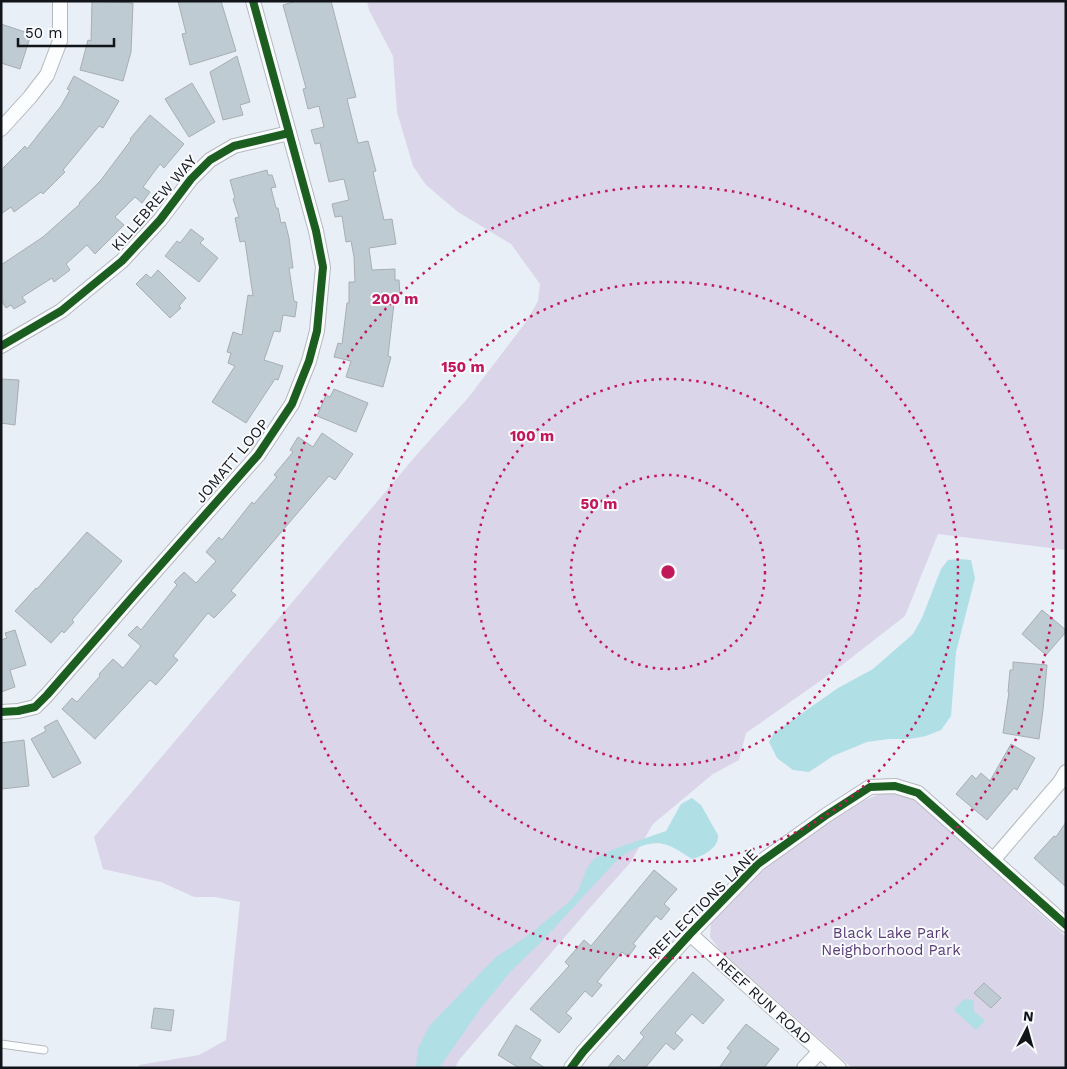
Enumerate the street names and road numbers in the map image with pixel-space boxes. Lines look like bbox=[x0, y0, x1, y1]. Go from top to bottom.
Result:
street label: KILLEBREW WAY bbox=[107, 151, 201, 255]
street label: JOMATT LOOP bbox=[192, 415, 272, 507]
street label: REFLECTIONS LANE bbox=[645, 846, 761, 962]
street label: REEF RUN ROAD bbox=[713, 954, 815, 1048]

